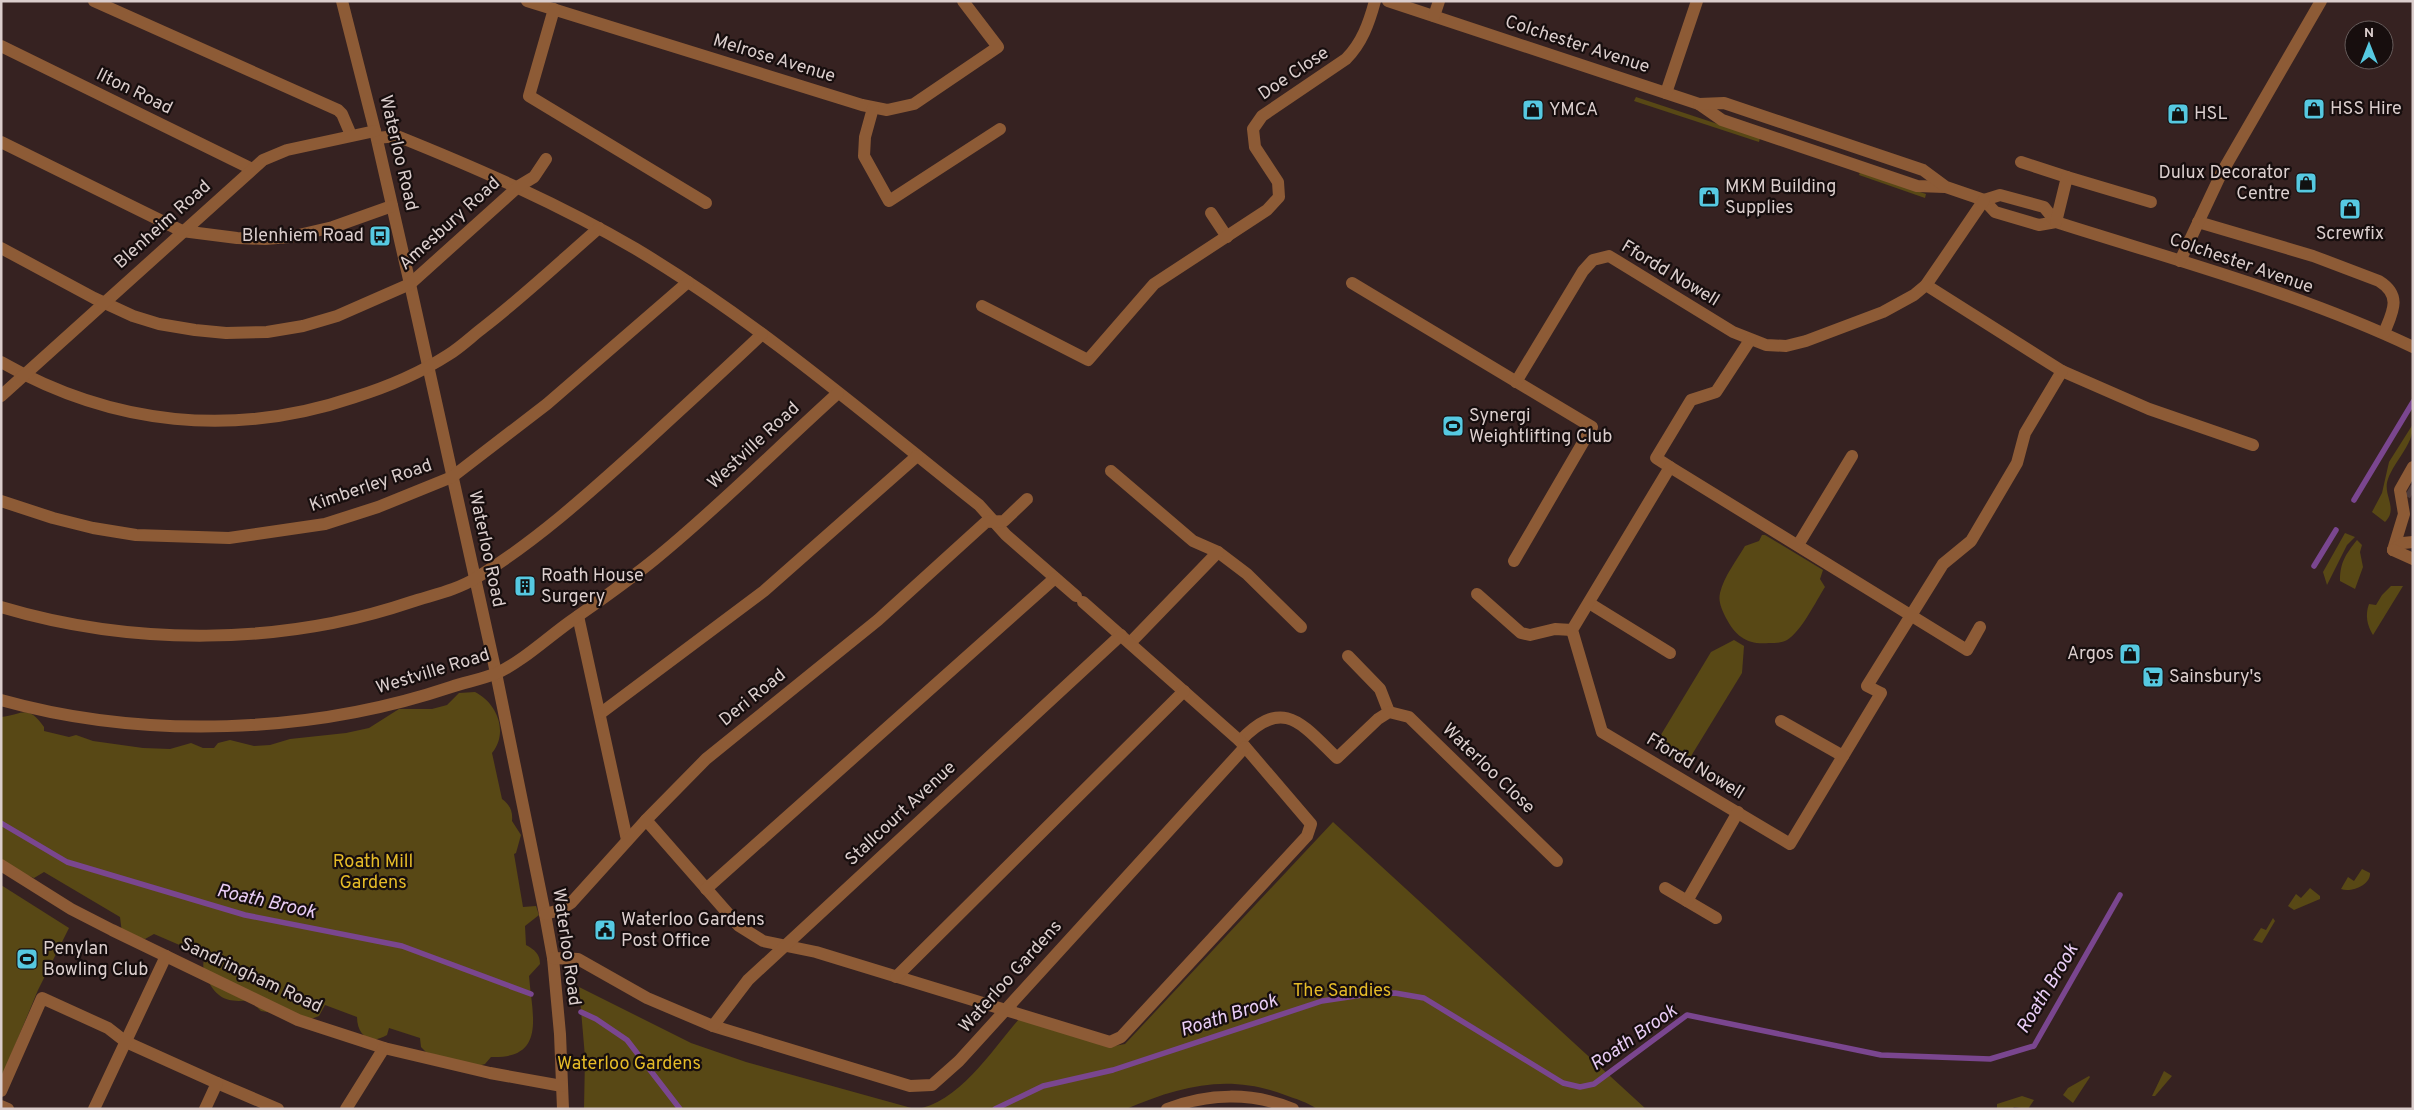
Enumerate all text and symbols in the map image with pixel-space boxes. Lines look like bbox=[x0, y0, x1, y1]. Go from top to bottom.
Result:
street label: Colchester Avenue bbox=[1502, 11, 1652, 79]
north arrow bbox=[2344, 20, 2394, 70]
text: N bbox=[2364, 25, 2374, 42]
street label: Melrose Avenue bbox=[710, 29, 838, 89]
street label: Doe Close bbox=[1254, 42, 1334, 106]
street label: Ilton Road bbox=[92, 64, 176, 120]
street label: Waterloo Road bbox=[373, 93, 423, 213]
shop icon: HSS Hire bbox=[2302, 97, 2326, 121]
shop icon: YMCA bbox=[1521, 98, 1545, 122]
place label: HSS Hire bbox=[2330, 98, 2402, 121]
place label: YMCA bbox=[1549, 99, 1598, 122]
shop icon: HSL bbox=[2166, 102, 2190, 126]
place label: HSL bbox=[2194, 103, 2227, 126]
place label: Dulux Decorator Centre bbox=[2158, 162, 2290, 206]
shop icon: Dulux Decorator Centre bbox=[2294, 171, 2318, 195]
street label: Amesbury Road bbox=[394, 172, 506, 276]
street label: Blenheim Road bbox=[110, 176, 216, 274]
place label: MKM Building Supplies bbox=[1725, 176, 1836, 220]
shop icon: MKM Building Supplies bbox=[1697, 185, 1721, 209]
shop icon: Screwfix bbox=[2338, 197, 2362, 221]
place label: Screwfix bbox=[2316, 223, 2384, 246]
bus stop icon: Blenhiem Road bbox=[368, 224, 392, 248]
place label: Blenhiem Road bbox=[242, 225, 364, 248]
street label: Colchester Avenue bbox=[2166, 229, 2316, 299]
street label: Ffordd Nowell bbox=[1617, 236, 1723, 312]
street label: Westville Road bbox=[703, 397, 805, 495]
place label: Synergi Weightlifting Club bbox=[1469, 405, 1612, 449]
sports icon: Synergi Weightlifting Club bbox=[1441, 414, 1465, 438]
street label: Kimberley Road bbox=[307, 454, 435, 518]
street label: Waterloo Road bbox=[462, 489, 510, 609]
place label: Roath House Surgery bbox=[541, 565, 644, 609]
building icon: Roath House Surgery bbox=[513, 574, 537, 598]
shop icon: Argos bbox=[2118, 642, 2142, 666]
place label: Argos bbox=[2067, 643, 2114, 666]
street label: Westville Road bbox=[373, 644, 493, 700]
street label: Deri Road bbox=[715, 664, 791, 732]
supermarket icon: Sainsbury's bbox=[2141, 665, 2165, 689]
place label: Sainsbury's bbox=[2169, 666, 2262, 689]
street label: Waterloo Close bbox=[1437, 719, 1539, 819]
street label: Ffordd Nowell bbox=[1642, 729, 1748, 805]
street label: Stallcourt Avenue bbox=[841, 757, 961, 871]
park label: Roath Mill Gardens bbox=[333, 851, 413, 895]
water label: Roath Brook bbox=[214, 879, 318, 925]
street label: Waterloo Road bbox=[546, 887, 586, 1007]
place label: Waterloo Gardens Post Office bbox=[621, 909, 765, 953]
street label: Waterloo Gardens bbox=[954, 916, 1068, 1038]
public building icon: Waterloo Gardens Post Office bbox=[593, 918, 617, 942]
street label: Sandringham Road bbox=[176, 933, 326, 1019]
place label: Penylan Bowling Club bbox=[43, 938, 148, 982]
water label: Roath Brook bbox=[2012, 939, 2084, 1038]
sports icon: Penylan Bowling Club bbox=[15, 947, 39, 971]
park label: The Sandies bbox=[1293, 980, 1391, 1003]
water label: Roath Brook bbox=[1177, 989, 1281, 1043]
water label: Roath Brook bbox=[1586, 999, 1683, 1077]
park label: Waterloo Gardens bbox=[557, 1053, 701, 1076]

